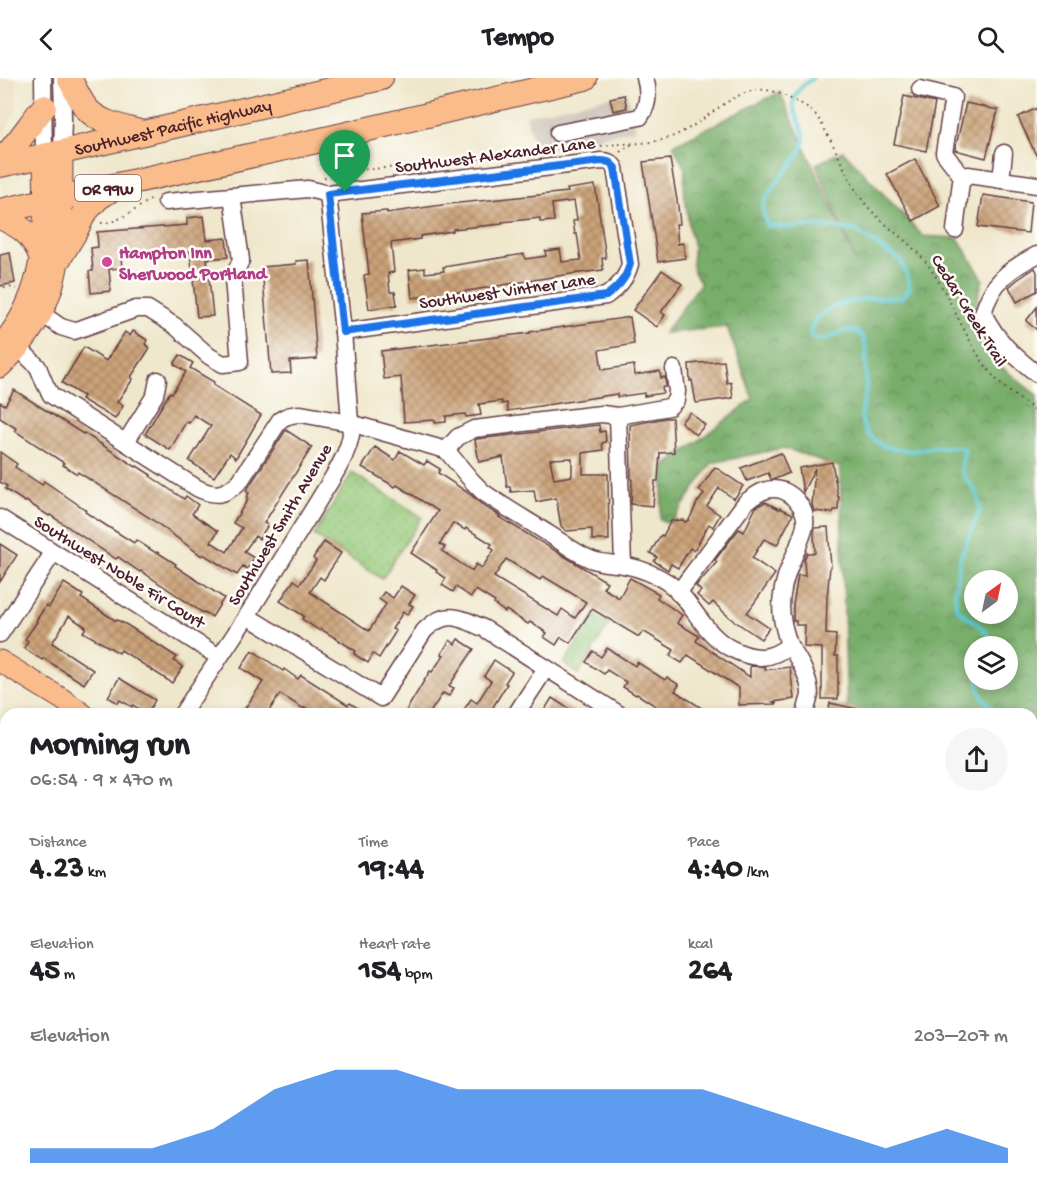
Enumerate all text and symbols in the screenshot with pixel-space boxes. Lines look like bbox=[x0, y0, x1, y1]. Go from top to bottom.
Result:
icon: back bbox=[30, 23, 63, 56]
text: Tempo bbox=[483, 23, 554, 55]
icon: search bbox=[974, 23, 1007, 56]
street label: Southwest Pacific Highway bbox=[73, 96, 274, 162]
pin bbox=[319, 130, 370, 192]
street label: Southwest Alexander Lane bbox=[394, 134, 597, 179]
icon: arrive bbox=[328, 139, 361, 172]
road number: OR 99W bbox=[75, 175, 141, 201]
place label: Hampton Inn Sherwood Portland bbox=[119, 244, 269, 286]
street label: Cedar Creek Trail bbox=[925, 251, 1011, 371]
marker: Hampton Inn Sherwood Portland bbox=[100, 255, 114, 269]
street label: Southwest Vintner Lane bbox=[418, 270, 597, 315]
street label: Southwest Smith Avenue bbox=[224, 440, 338, 610]
street label: Southwest Noble Fir Court bbox=[29, 512, 209, 635]
north arrow bbox=[964, 570, 1018, 624]
map controls bbox=[964, 570, 1018, 690]
button: layers bbox=[964, 636, 1018, 690]
text: Morning run bbox=[30, 728, 190, 766]
button: share bbox=[945, 728, 1008, 791]
text: 06:54 · 9 × 470 m bbox=[30, 770, 173, 793]
text: Distance bbox=[30, 834, 87, 853]
text: Time bbox=[359, 834, 388, 853]
text: Pace bbox=[688, 834, 719, 853]
text: 4.23 bbox=[30, 853, 84, 888]
text: 19:44 bbox=[359, 853, 424, 888]
text: 4:40 bbox=[688, 853, 743, 888]
text: km bbox=[84, 864, 106, 883]
text: /km bbox=[743, 864, 769, 883]
text: Elevation bbox=[30, 936, 94, 955]
text: Heart rate bbox=[359, 936, 431, 955]
text: kcal bbox=[688, 936, 713, 955]
text: 45 bbox=[30, 955, 60, 990]
text: 154 bbox=[359, 955, 401, 990]
text: 264 bbox=[688, 955, 732, 990]
text: m bbox=[60, 966, 75, 985]
text: bpm bbox=[401, 966, 433, 985]
text: Elevation bbox=[30, 1026, 110, 1049]
text: 203–207 m bbox=[914, 1026, 1008, 1049]

